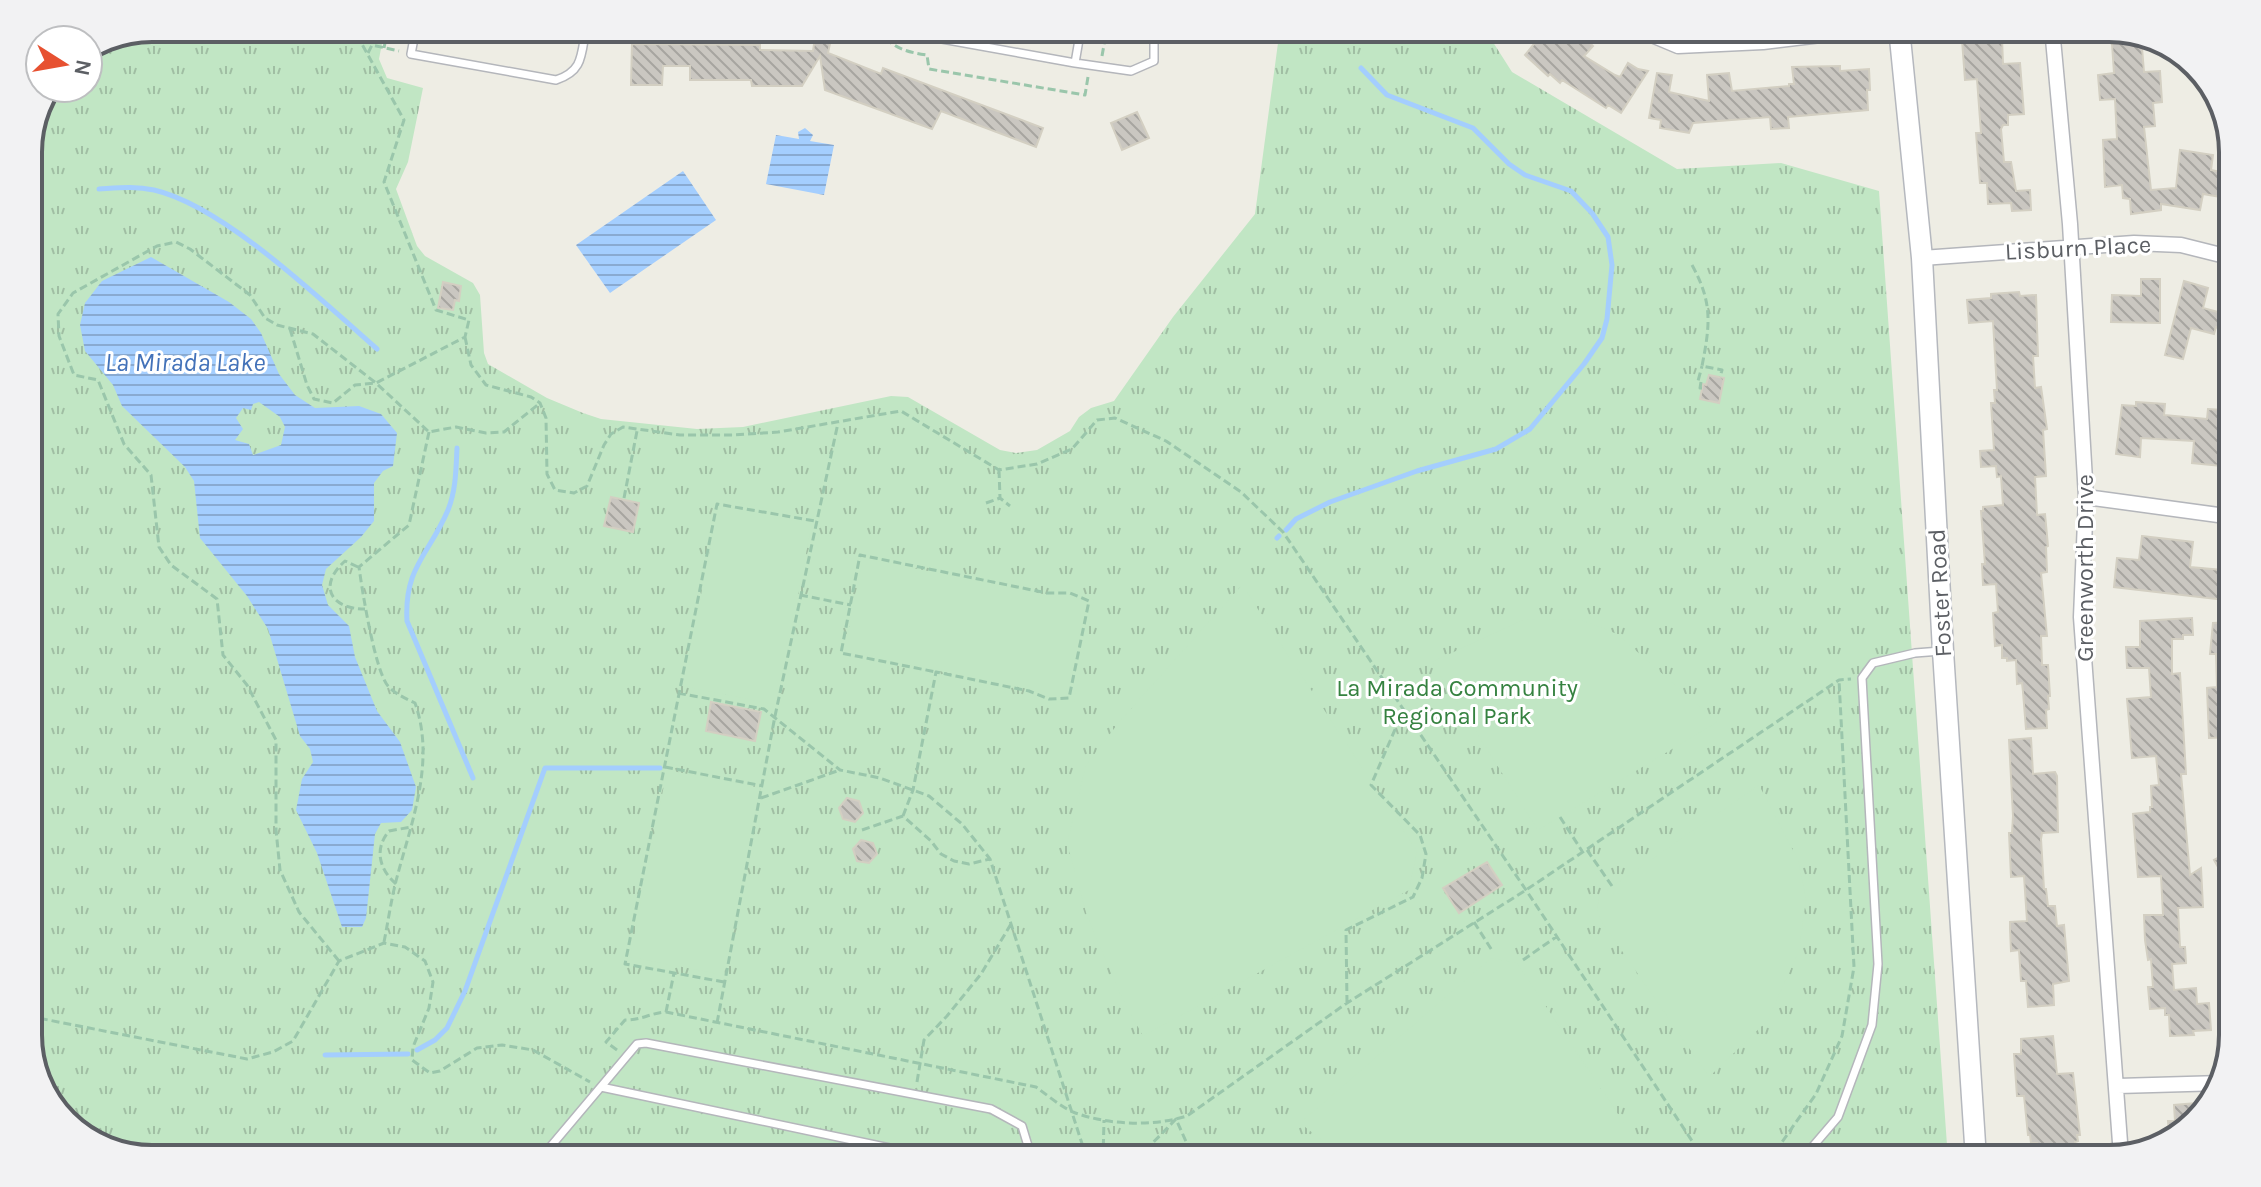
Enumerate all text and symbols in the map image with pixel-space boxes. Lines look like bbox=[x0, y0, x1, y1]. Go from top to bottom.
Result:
north arrow bbox=[24, 24, 104, 104]
text: N bbox=[68, 57, 97, 78]
street label: Lisburn Place bbox=[2004, 230, 2152, 266]
water label: La Mirada Lake bbox=[105, 347, 265, 378]
street label: Greenworth Drive bbox=[2071, 474, 2099, 662]
street label: Foster Road bbox=[1923, 528, 1957, 658]
park label: La Mirada Community Regional Park bbox=[1336, 674, 1578, 730]

